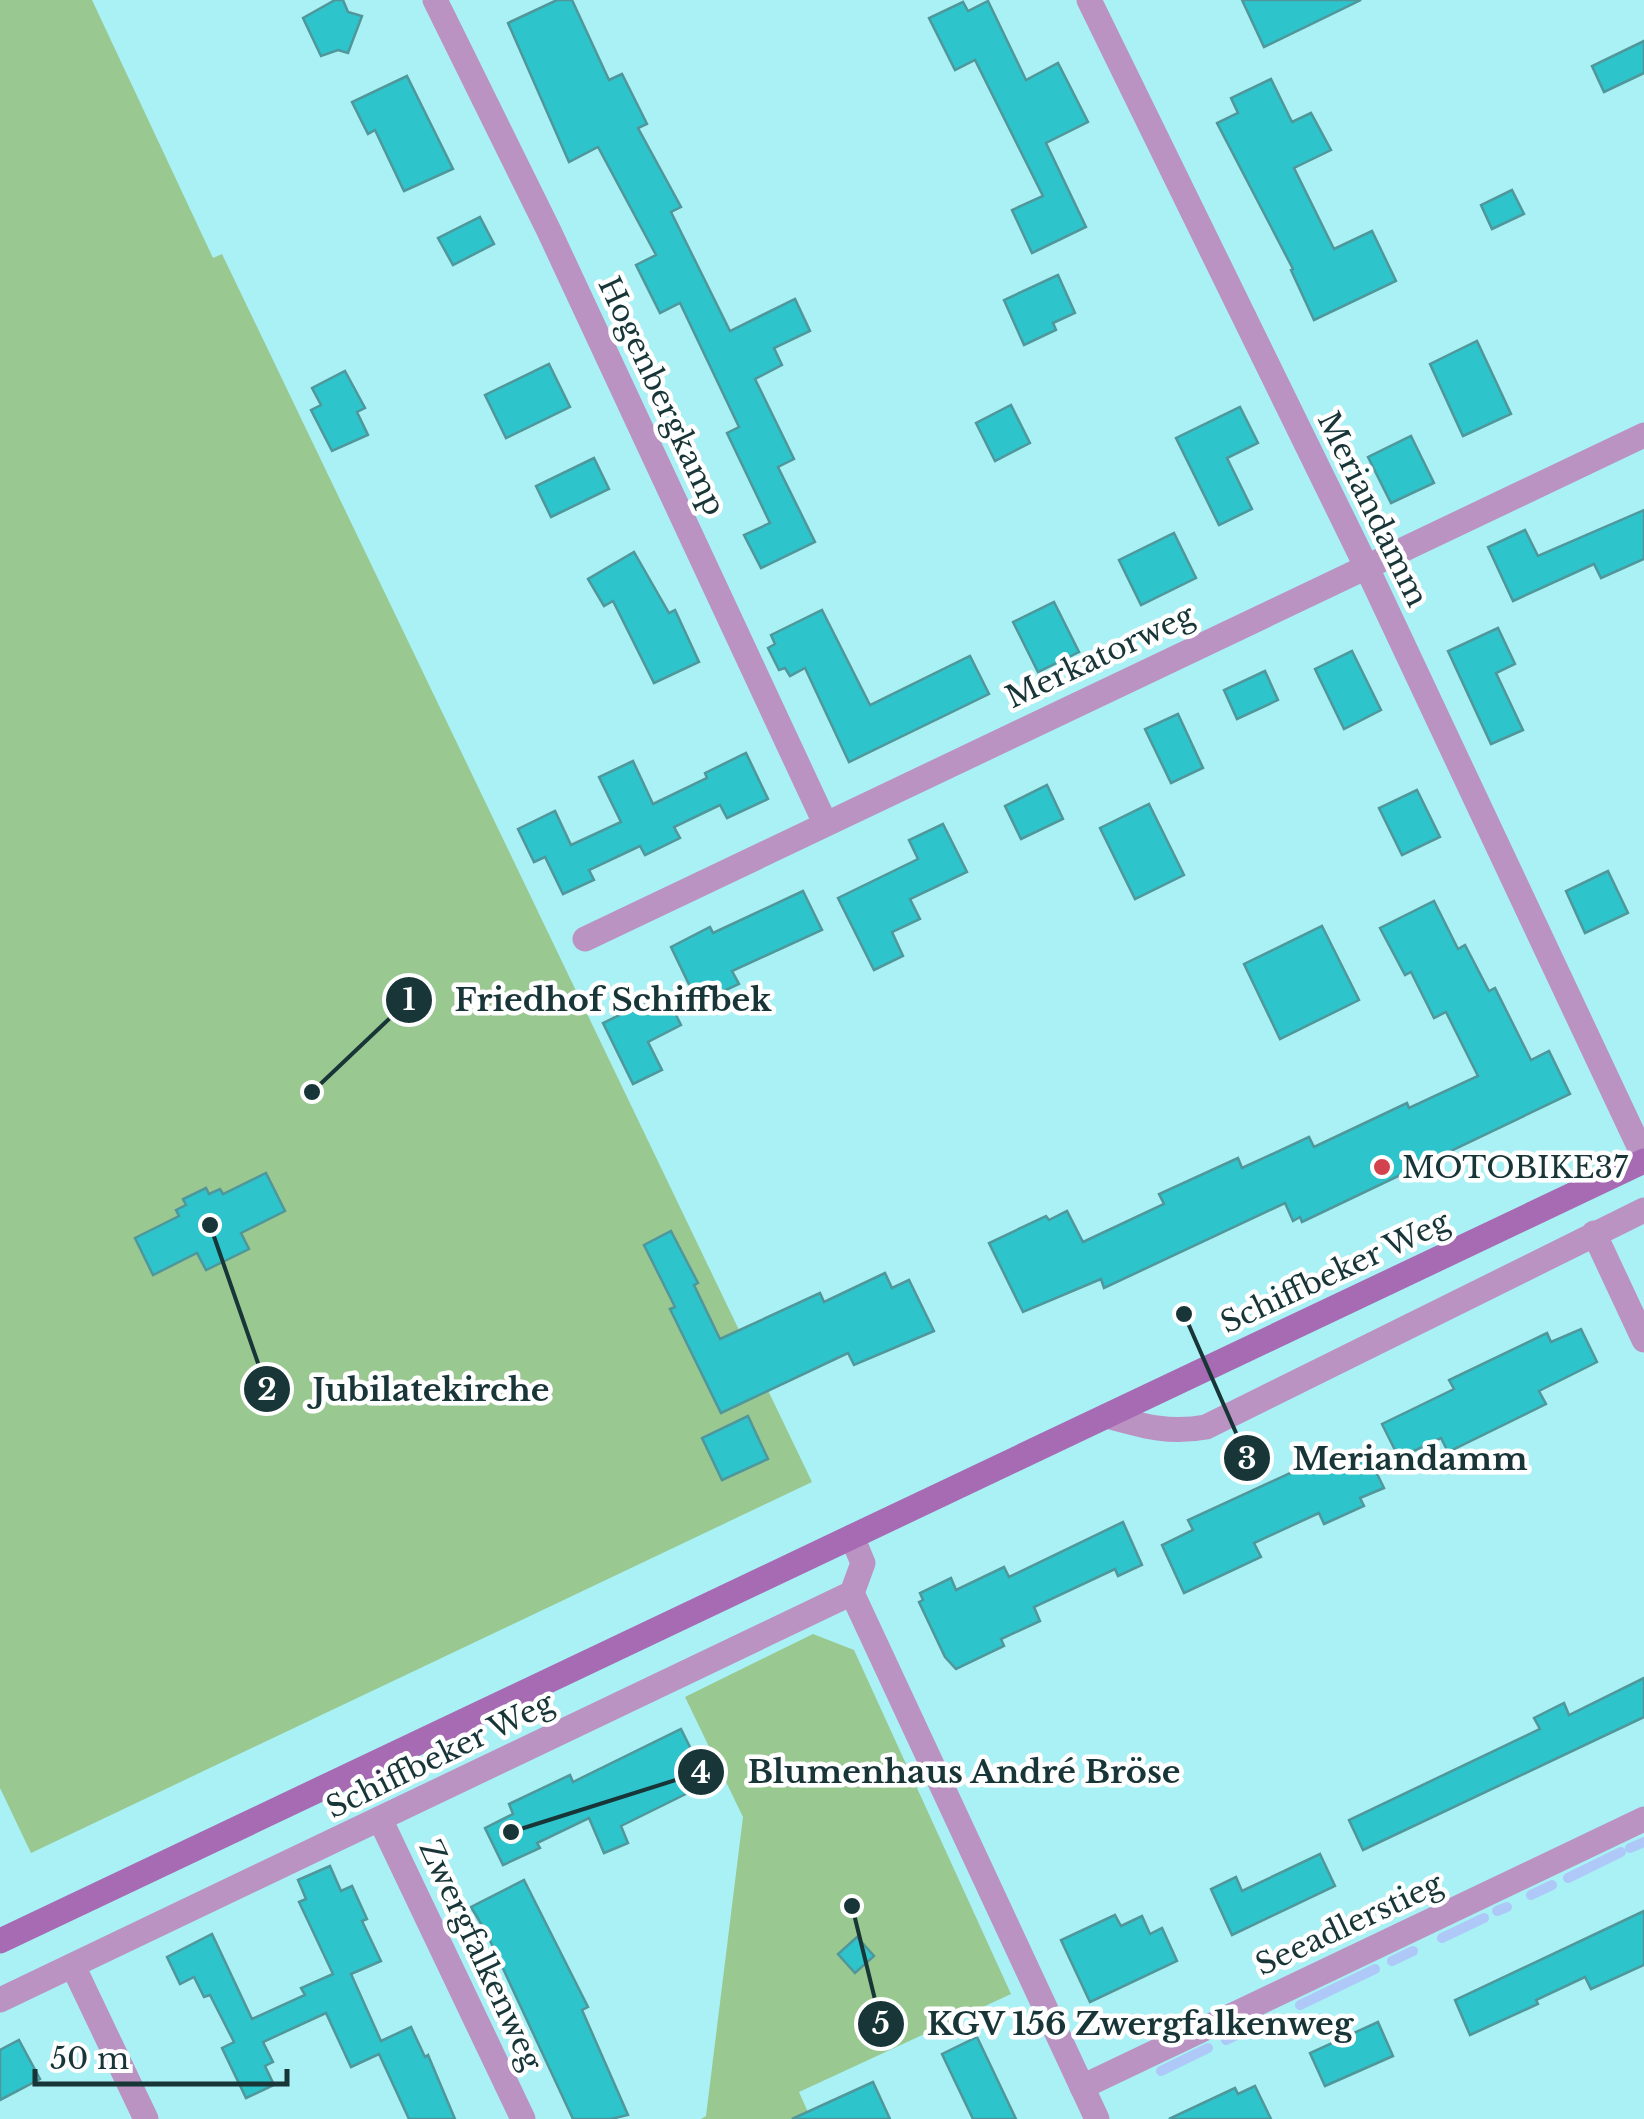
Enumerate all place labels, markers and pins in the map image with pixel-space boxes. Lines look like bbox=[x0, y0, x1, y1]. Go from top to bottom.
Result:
callout: Friedhof Schiffbek bbox=[384, 969, 791, 1031]
place label: MOTOBIKE37 bbox=[1402, 1149, 1629, 1186]
marker: MOTOBIKE37 bbox=[1371, 1156, 1393, 1178]
callout: Jubilatekirche bbox=[242, 1358, 569, 1420]
callout: Meriandamm bbox=[1222, 1427, 1547, 1489]
callout: Blumenhaus André Bröse bbox=[676, 1741, 1201, 1803]
callout: KGV 156 Zwergfalkenweg bbox=[856, 1993, 1374, 2055]

